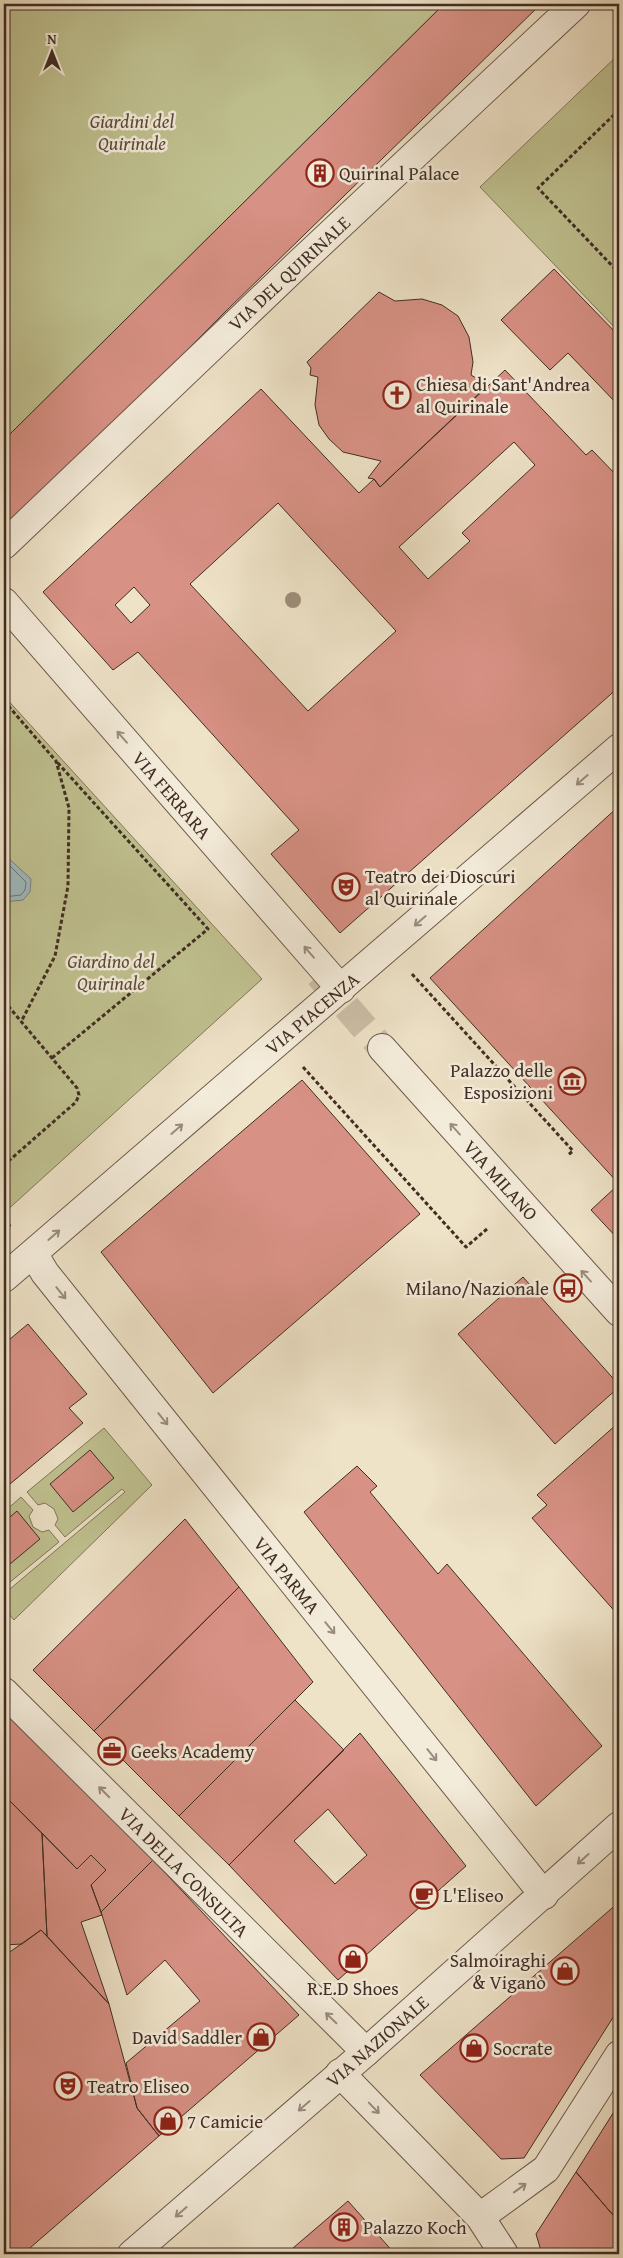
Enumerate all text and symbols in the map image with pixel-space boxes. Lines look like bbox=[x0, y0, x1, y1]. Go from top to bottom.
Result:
north arrow bbox=[28, 28, 78, 78]
text: N bbox=[47, 29, 57, 49]
park label: Giardini del Quirinale bbox=[90, 107, 174, 157]
building icon: Quirinal Palace bbox=[305, 158, 335, 188]
place label: Quirinal Palace bbox=[339, 159, 459, 187]
street label: VIA DEL QUIRINALE bbox=[222, 209, 357, 337]
place label: Chiesa di Sant'Andrea al Quirinale bbox=[416, 370, 590, 420]
church icon: Chiesa di Sant'Andrea al Quirinale bbox=[382, 380, 412, 410]
one-way arrow bbox=[116, 731, 128, 744]
street label: VIA FERRARA bbox=[126, 745, 219, 846]
one-way arrow bbox=[576, 774, 589, 785]
place label: Teatro dei Dioscuri al Quirinale bbox=[365, 862, 516, 912]
theatre icon: Teatro dei Dioscuri al Quirinale bbox=[331, 872, 361, 902]
one-way arrow bbox=[414, 915, 427, 927]
one-way arrow bbox=[304, 946, 315, 959]
park label: Giardino del Quirinale bbox=[67, 947, 155, 997]
street label: VIA PIACENZA bbox=[259, 965, 366, 1061]
place label: Palazzo delle Esposizioni bbox=[450, 1056, 553, 1106]
museum icon: Palazzo delle Esposizioni bbox=[557, 1066, 587, 1096]
one-way arrow bbox=[449, 1122, 461, 1135]
one-way arrow bbox=[170, 1124, 183, 1135]
street label: VIA MILANO bbox=[457, 1133, 545, 1227]
one-way arrow bbox=[47, 1229, 60, 1241]
one-way arrow bbox=[580, 1270, 592, 1283]
bus stop icon: Milano/Nazionale bbox=[553, 1273, 583, 1303]
place label: Milano/Nazionale bbox=[406, 1274, 549, 1302]
one-way arrow bbox=[55, 1286, 66, 1299]
one-way arrow bbox=[157, 1413, 168, 1426]
street label: VIA PARMA bbox=[247, 1530, 327, 1620]
one-way arrow bbox=[325, 1621, 336, 1634]
office icon: Geeks Academy bbox=[97, 1736, 127, 1766]
place label: Geeks Academy bbox=[131, 1737, 255, 1765]
one-way arrow bbox=[426, 1748, 437, 1761]
one-way arrow bbox=[98, 1786, 110, 1798]
street label: VIA DELLA CONSULTA bbox=[112, 1800, 256, 1944]
one-way arrow bbox=[577, 1853, 590, 1864]
cafe icon: L'Eliseo bbox=[409, 1880, 439, 1910]
place label: L'Eliseo bbox=[443, 1881, 504, 1909]
shop icon: R.E.D Shoes bbox=[338, 1944, 368, 1974]
place label: Salmoiraghi & Viganò bbox=[450, 1946, 546, 1996]
shop icon: Salmoiraghi & Viganò bbox=[550, 1956, 580, 1986]
place label: R.E.D Shoes bbox=[307, 1974, 399, 2002]
street label: VIA NAZIONALE bbox=[319, 1988, 435, 2094]
one-way arrow bbox=[325, 2012, 337, 2024]
shop icon: David Saddler bbox=[246, 2022, 276, 2052]
place label: David Saddler bbox=[132, 2023, 242, 2051]
shop icon: Socrate bbox=[459, 2033, 489, 2063]
place label: Socrate bbox=[493, 2034, 553, 2062]
theatre icon: Teatro Eliseo bbox=[53, 2071, 83, 2101]
place label: Teatro Eliseo bbox=[87, 2072, 189, 2100]
one-way arrow bbox=[298, 2100, 311, 2111]
one-way arrow bbox=[368, 2102, 380, 2114]
shop icon: 7 Camicie bbox=[153, 2106, 183, 2136]
place label: 7 Camicie bbox=[187, 2107, 263, 2135]
one-way arrow bbox=[513, 2183, 527, 2193]
one-way arrow bbox=[175, 2206, 188, 2218]
building icon: Palazzo Koch bbox=[329, 2212, 359, 2242]
place label: Palazzo Koch bbox=[363, 2213, 467, 2241]

